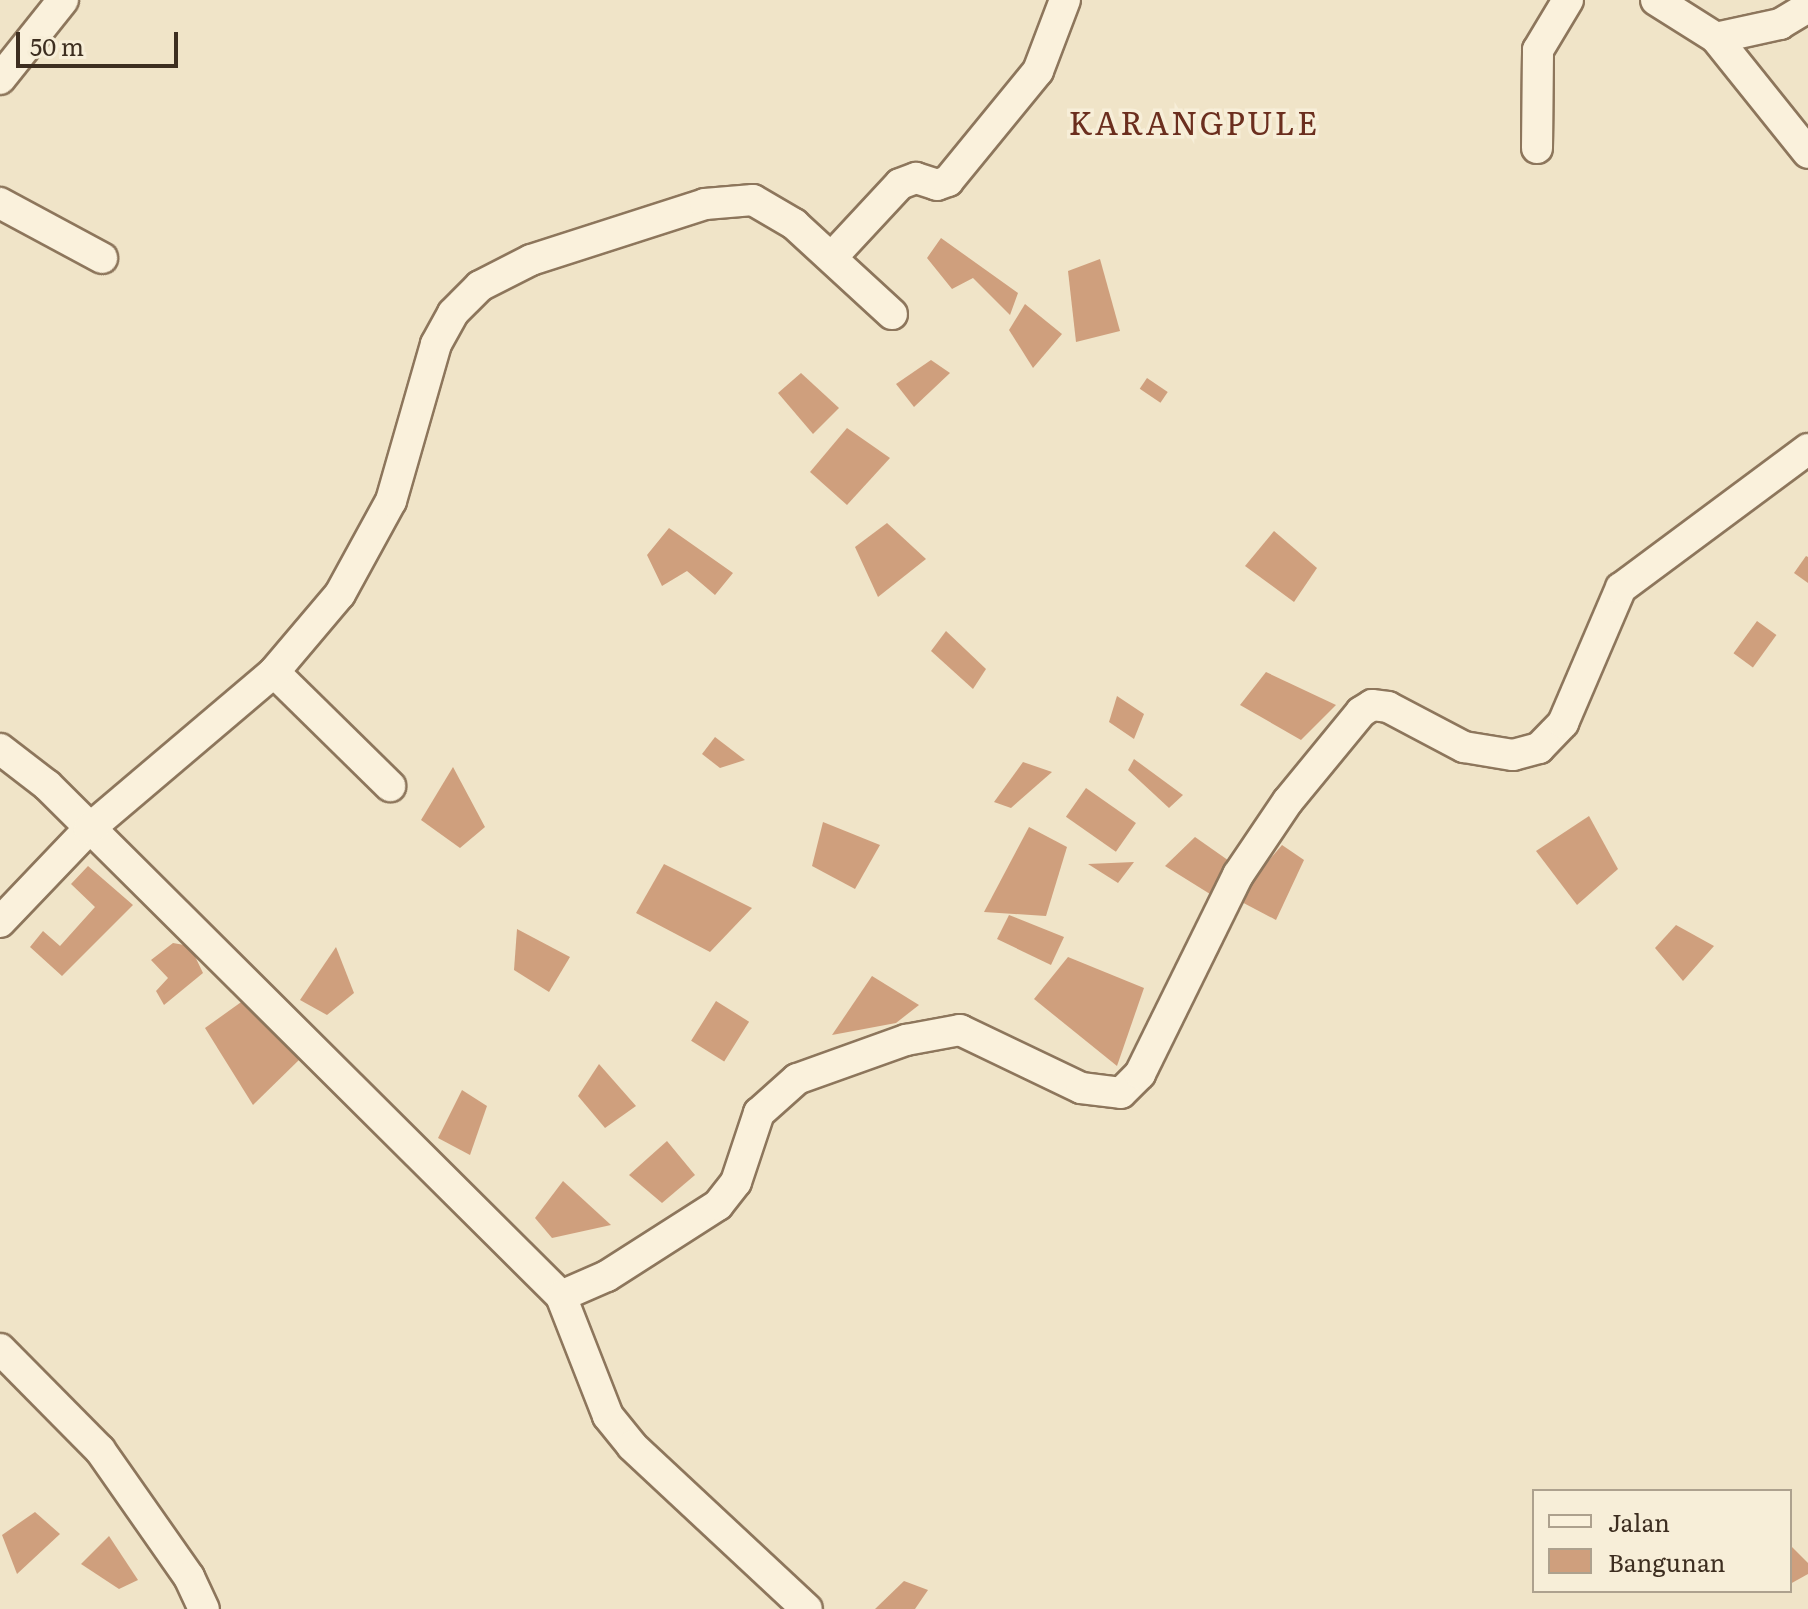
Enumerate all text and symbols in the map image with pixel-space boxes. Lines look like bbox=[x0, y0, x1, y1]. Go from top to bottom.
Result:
scale bar bbox=[20, 16, 182, 66]
text: 50 m bbox=[30, 28, 84, 63]
district label: KARANGPULE bbox=[1069, 102, 1319, 140]
legend bbox=[1532, 1489, 1792, 1593]
text: Jalan bbox=[1608, 1504, 1670, 1539]
text: Bangunan bbox=[1608, 1544, 1726, 1579]

